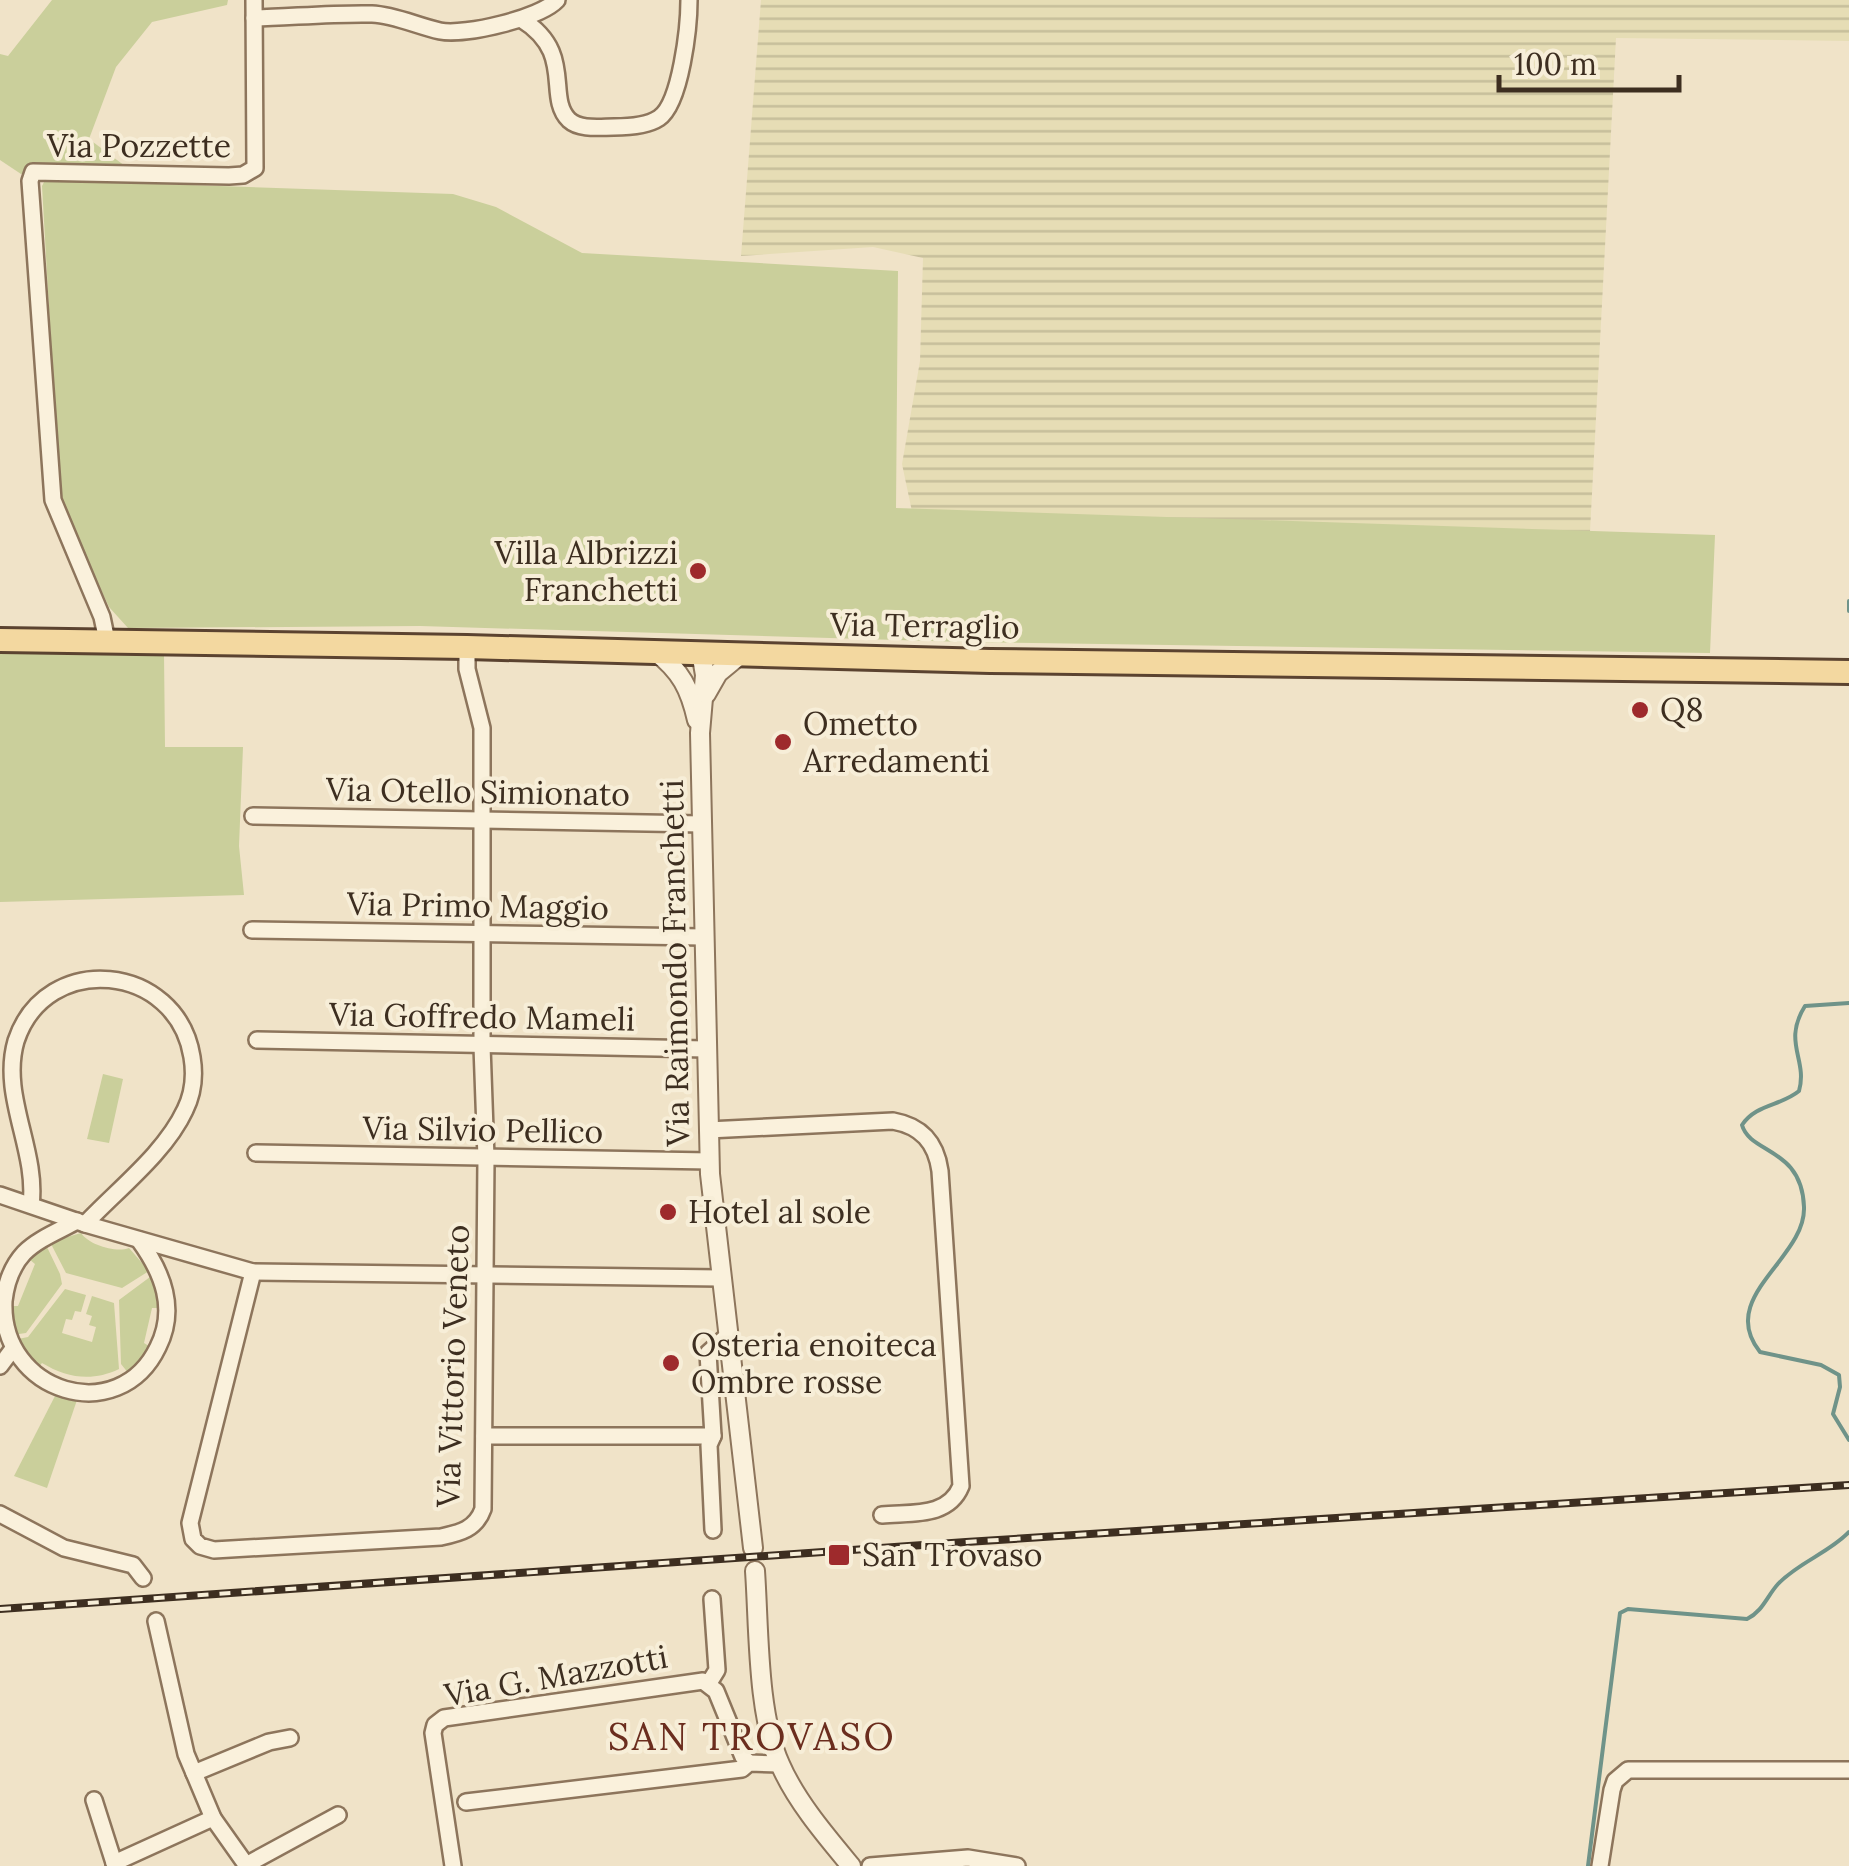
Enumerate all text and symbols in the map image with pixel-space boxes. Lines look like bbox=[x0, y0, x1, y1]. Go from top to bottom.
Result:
scale bar bbox=[1499, 30, 1679, 92]
text: 100 m bbox=[1514, 45, 1597, 83]
street label: Via Pozzette bbox=[46, 125, 231, 166]
place label: Villa Albrizzi Franchetti bbox=[494, 532, 678, 610]
marker: Villa Albrizzi Franchetti bbox=[687, 560, 709, 582]
street label: Via Terraglio bbox=[829, 603, 1020, 648]
place label: Q8 bbox=[1660, 689, 1703, 730]
marker: Q8 bbox=[1629, 699, 1651, 721]
place label: Ometto Arredamenti bbox=[802, 703, 990, 781]
marker: Ometto Arredamenti bbox=[772, 731, 794, 753]
street label: Via Otello Simionato bbox=[325, 768, 630, 815]
street label: Via Raimondo Franchetti bbox=[651, 779, 698, 1148]
street label: Via Primo Maggio bbox=[346, 883, 609, 928]
street label: Via Goffredo Mameli bbox=[328, 993, 635, 1040]
street label: Via Silvio Pellico bbox=[361, 1107, 604, 1152]
place label: Hotel al sole bbox=[688, 1191, 871, 1232]
marker: Hotel al sole bbox=[657, 1201, 679, 1223]
street label: Via Vittorio Veneto bbox=[427, 1224, 478, 1509]
place label: Osteria enoiteca Ombre rosse bbox=[691, 1324, 937, 1402]
marker: Osteria enoiteca Ombre rosse bbox=[660, 1352, 682, 1374]
place label: San Trovaso bbox=[862, 1534, 1043, 1575]
marker: San Trovaso bbox=[826, 1542, 852, 1568]
street label: Via G. Mazzotti bbox=[440, 1636, 671, 1715]
district label: SAN TROVASO bbox=[608, 1712, 896, 1760]

